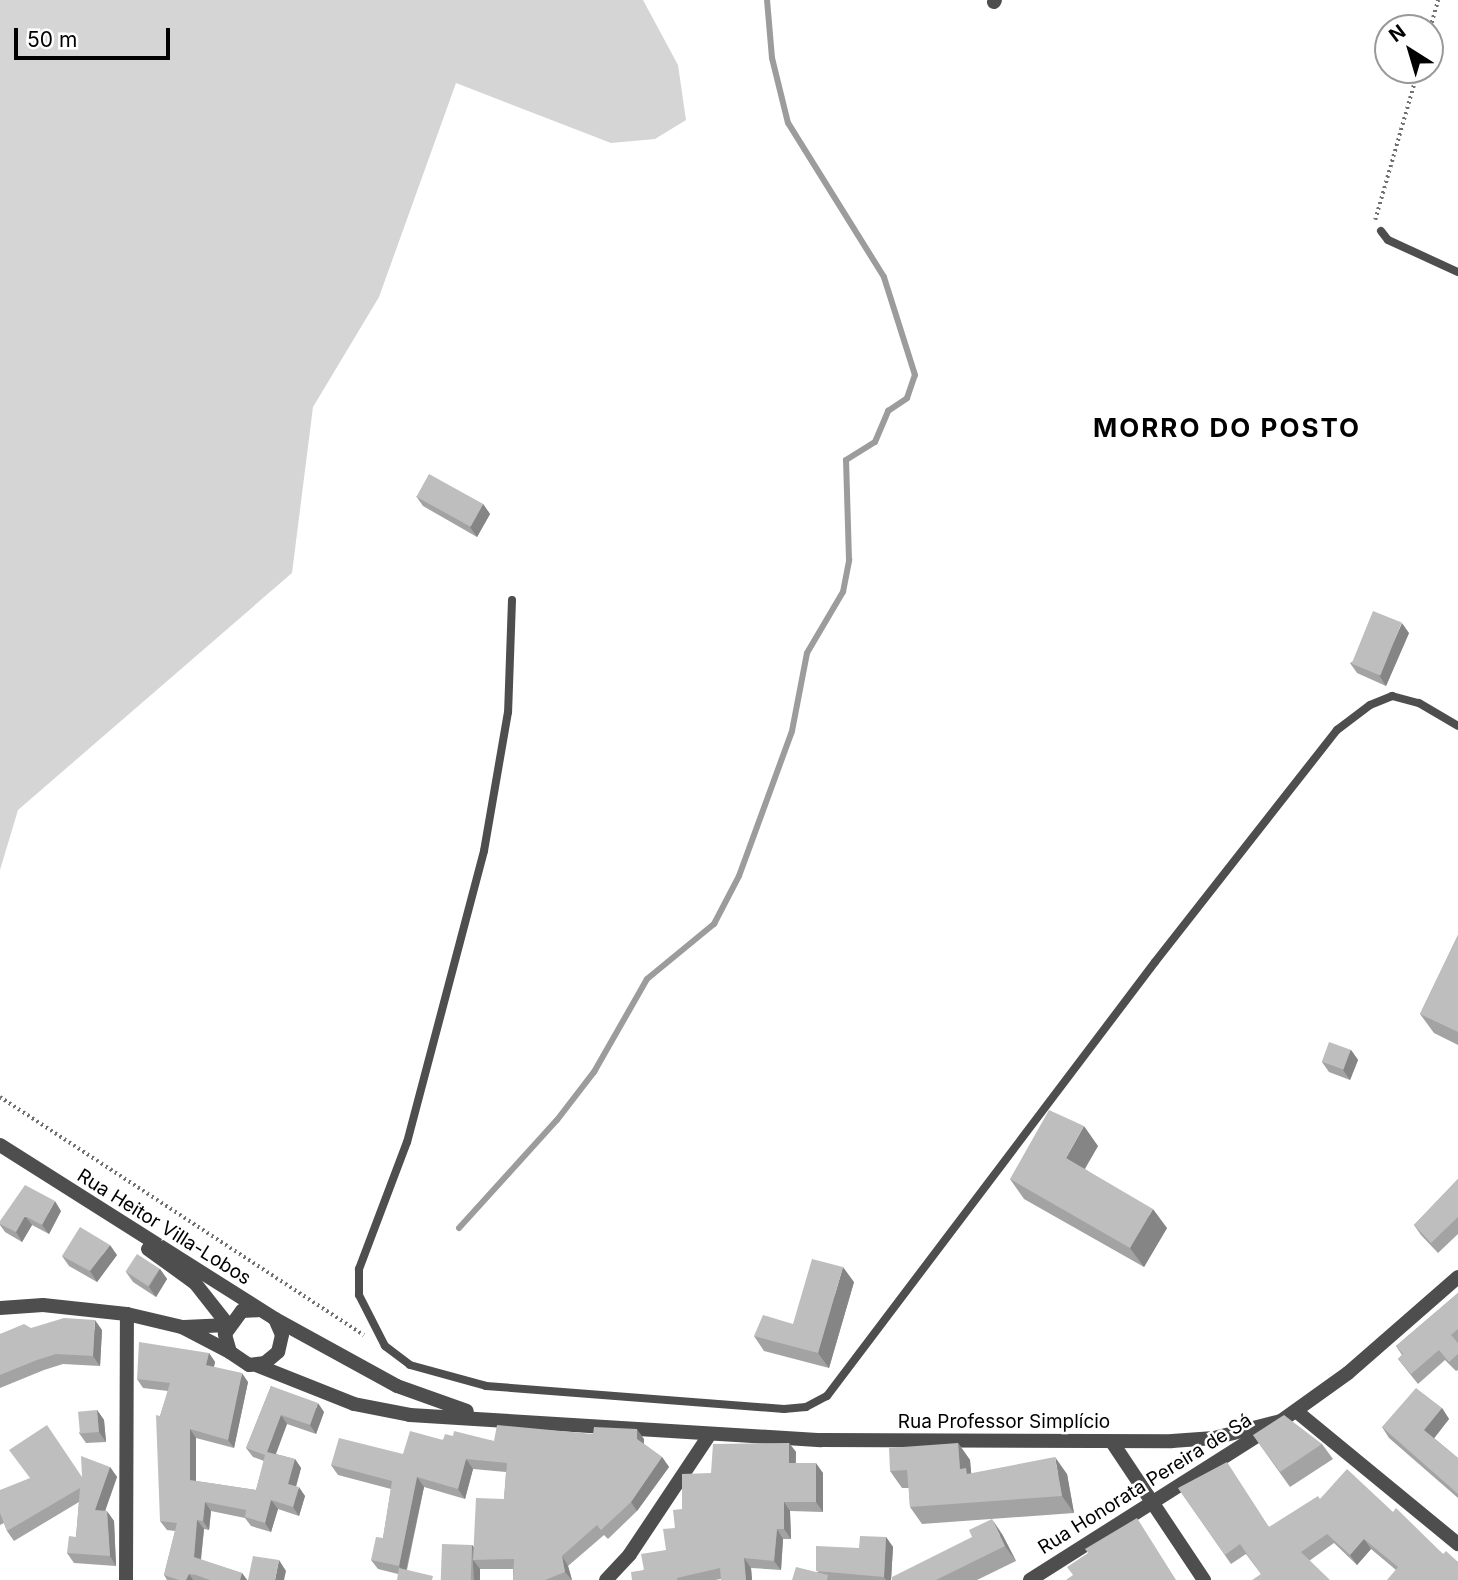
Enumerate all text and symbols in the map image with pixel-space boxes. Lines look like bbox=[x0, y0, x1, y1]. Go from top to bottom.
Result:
scale bar bbox=[18, 14, 173, 58]
north arrow bbox=[1374, 14, 1444, 84]
text: N bbox=[1385, 20, 1410, 47]
text: 50 m bbox=[27, 27, 77, 52]
district label: MORRO DO POSTO bbox=[1095, 412, 1359, 444]
street label: Rua Heitor Villa-Lobos bbox=[73, 1164, 255, 1290]
street label: Rua Honorata Pereira de Sá bbox=[1034, 1409, 1256, 1559]
street label: Rua Professor Simplício bbox=[898, 1411, 1110, 1433]

